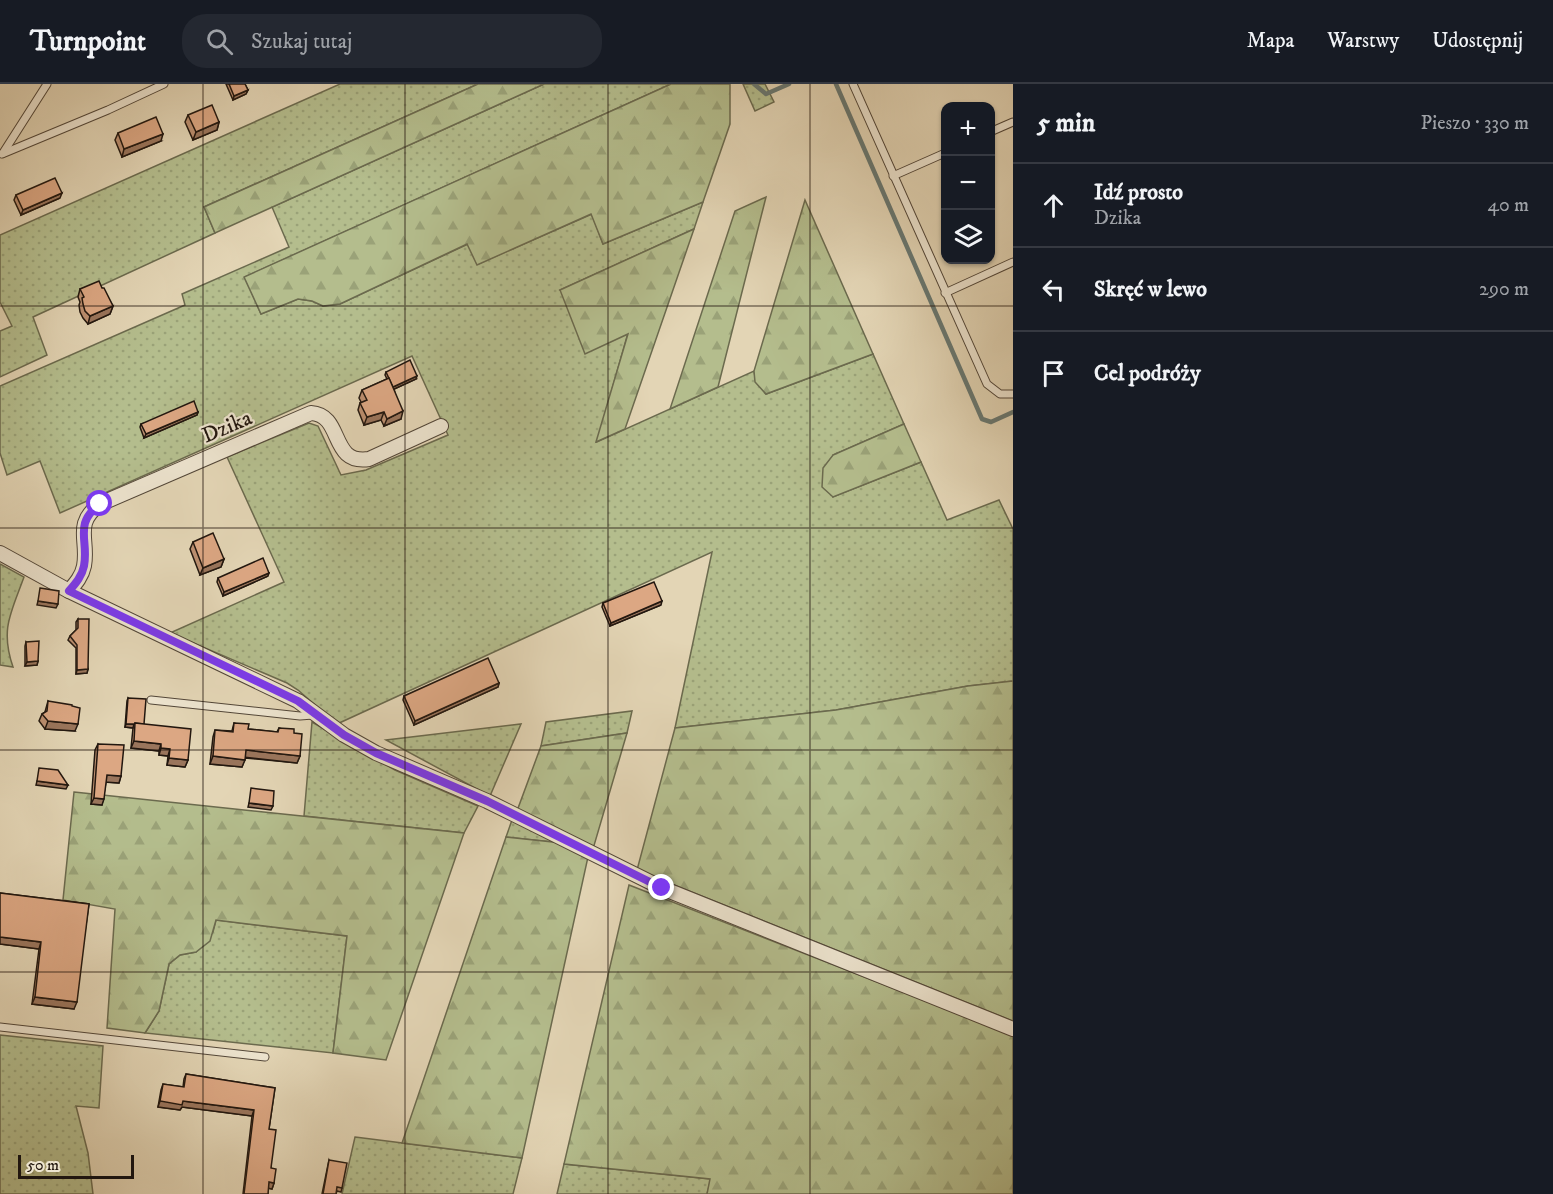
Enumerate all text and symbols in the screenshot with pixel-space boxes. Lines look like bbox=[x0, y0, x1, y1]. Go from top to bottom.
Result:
search box bbox=[182, 14, 602, 68]
text: Turnpoint bbox=[30, 24, 146, 59]
icon: search bbox=[203, 25, 236, 58]
text: Szukaj tutaj bbox=[251, 28, 352, 55]
text: Mapa bbox=[1247, 28, 1294, 54]
text: Warstwy bbox=[1327, 28, 1399, 54]
text: Udostępnij bbox=[1432, 28, 1523, 54]
map controls bbox=[941, 102, 995, 264]
button: + bbox=[941, 102, 995, 156]
text: 5 min bbox=[1037, 107, 1095, 140]
text: Pieszo · 330 m bbox=[1420, 111, 1529, 136]
button: − bbox=[941, 156, 995, 210]
text: Idź prosto bbox=[1094, 179, 1183, 206]
icon: ahead bbox=[1037, 189, 1070, 222]
text: 40 m bbox=[1487, 193, 1529, 218]
text: Dzika bbox=[1094, 206, 1141, 231]
button: layers bbox=[941, 210, 995, 264]
icon: left bbox=[1037, 273, 1070, 306]
text: Skręć w lewo bbox=[1094, 276, 1207, 303]
text: 290 m bbox=[1479, 277, 1529, 302]
icon: arrive bbox=[1037, 357, 1070, 390]
text: Cel podróży bbox=[1094, 360, 1201, 387]
street label: Dzika bbox=[198, 404, 257, 450]
route start bbox=[86, 490, 112, 516]
route end bbox=[648, 874, 674, 900]
scale bar bbox=[18, 1152, 134, 1180]
text: 50 m bbox=[27, 1155, 59, 1175]

